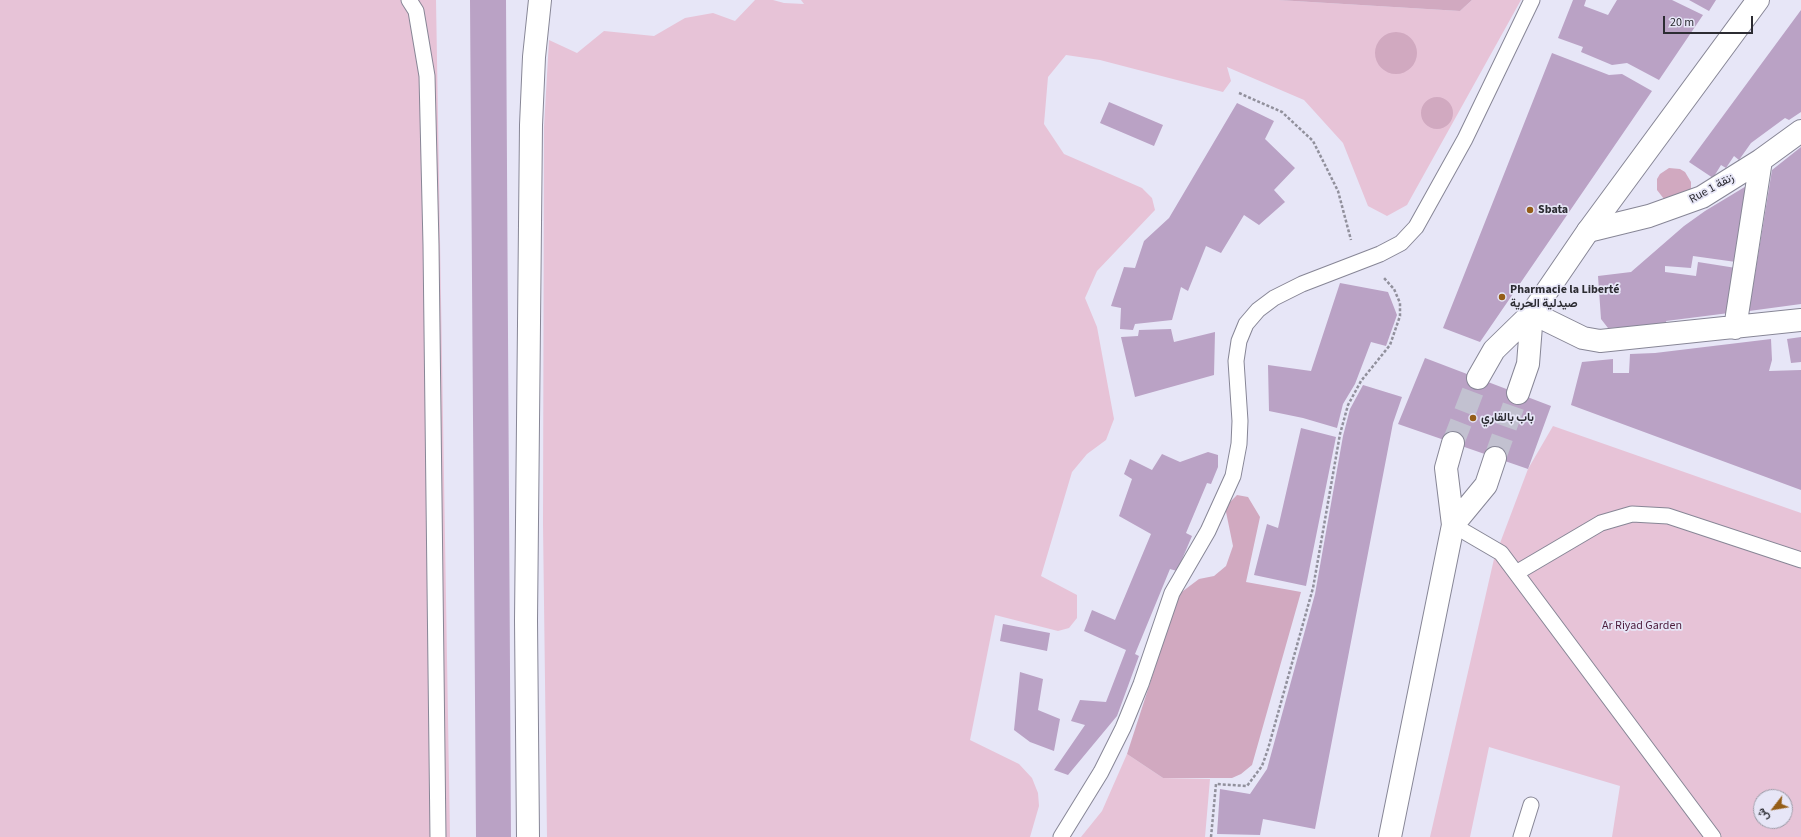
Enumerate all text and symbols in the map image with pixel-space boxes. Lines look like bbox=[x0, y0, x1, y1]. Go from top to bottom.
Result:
scale bar bbox=[1665, 8, 1755, 34]
text: 20 m bbox=[1670, 14, 1694, 31]
street label: Rue 1 زنقة bbox=[1687, 171, 1737, 207]
place label: Sbata bbox=[1538, 203, 1568, 217]
marker: Sbata bbox=[1525, 205, 1535, 215]
place label: Pharmacie la Liberté صيدلية الحرية bbox=[1510, 283, 1619, 311]
marker: Pharmacie la Liberté صيدلية الحرية bbox=[1497, 292, 1507, 302]
place label: باب بالقاري bbox=[1481, 411, 1534, 425]
marker: باب بالقاري bbox=[1468, 413, 1478, 423]
park label: Ar Riyad Garden bbox=[1602, 619, 1682, 633]
north arrow bbox=[1753, 789, 1793, 829]
text: ش bbox=[1753, 805, 1773, 824]

